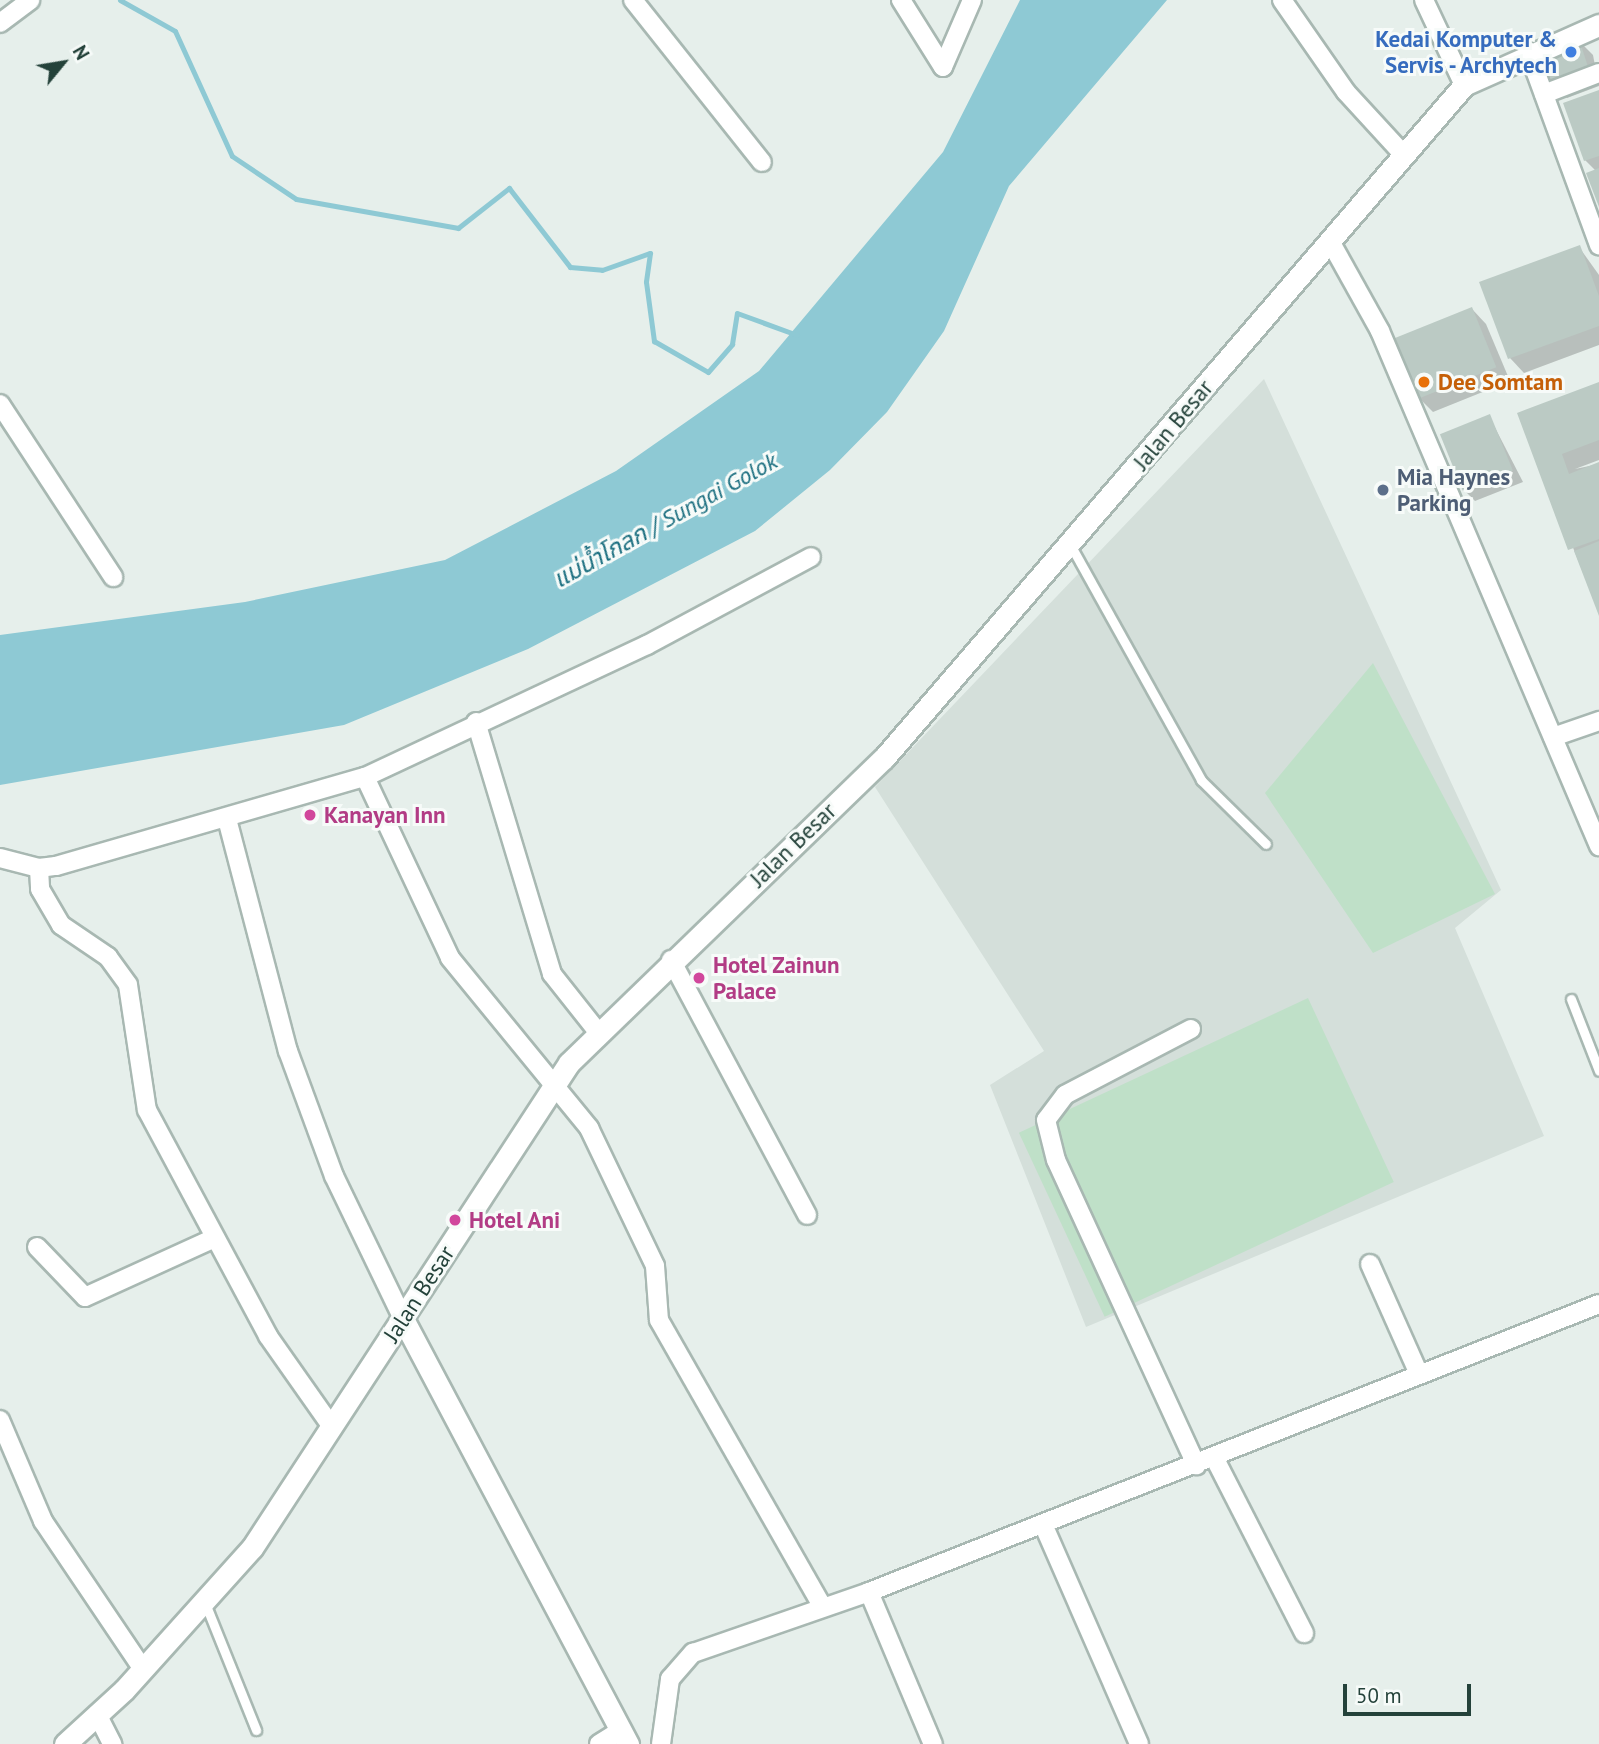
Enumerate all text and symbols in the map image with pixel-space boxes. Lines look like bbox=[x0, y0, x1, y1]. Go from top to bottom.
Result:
place label: Kedai Komputer & Servis - Archytech bbox=[1375, 25, 1557, 79]
north arrow bbox=[28, 28, 98, 98]
text: N bbox=[68, 41, 95, 64]
marker: Kedai Komputer & Servis - Archytech bbox=[1563, 44, 1579, 60]
place label: Dee Somtam bbox=[1438, 368, 1563, 396]
street label: Jalan Besar bbox=[1127, 374, 1219, 476]
marker: Dee Somtam bbox=[1416, 374, 1432, 390]
water label: แม่น้ำโกลก / Sungai Golok bbox=[548, 446, 782, 594]
place label: Mia Haynes Parking bbox=[1397, 463, 1510, 517]
marker: Mia Haynes Parking bbox=[1375, 482, 1391, 498]
street label: Jalan Besar bbox=[744, 797, 842, 893]
place label: Kanayan Inn bbox=[324, 801, 446, 829]
marker: Kanayan Inn bbox=[302, 807, 318, 823]
place label: Hotel Zainun Palace bbox=[713, 951, 840, 1005]
marker: Hotel Zainun Palace bbox=[691, 970, 707, 986]
place label: Hotel Ani bbox=[469, 1206, 561, 1234]
marker: Hotel Ani bbox=[447, 1212, 463, 1228]
street label: Jalan Besar bbox=[378, 1241, 460, 1347]
scale bar bbox=[1347, 1670, 1475, 1714]
text: 50 m bbox=[1356, 1682, 1402, 1709]

